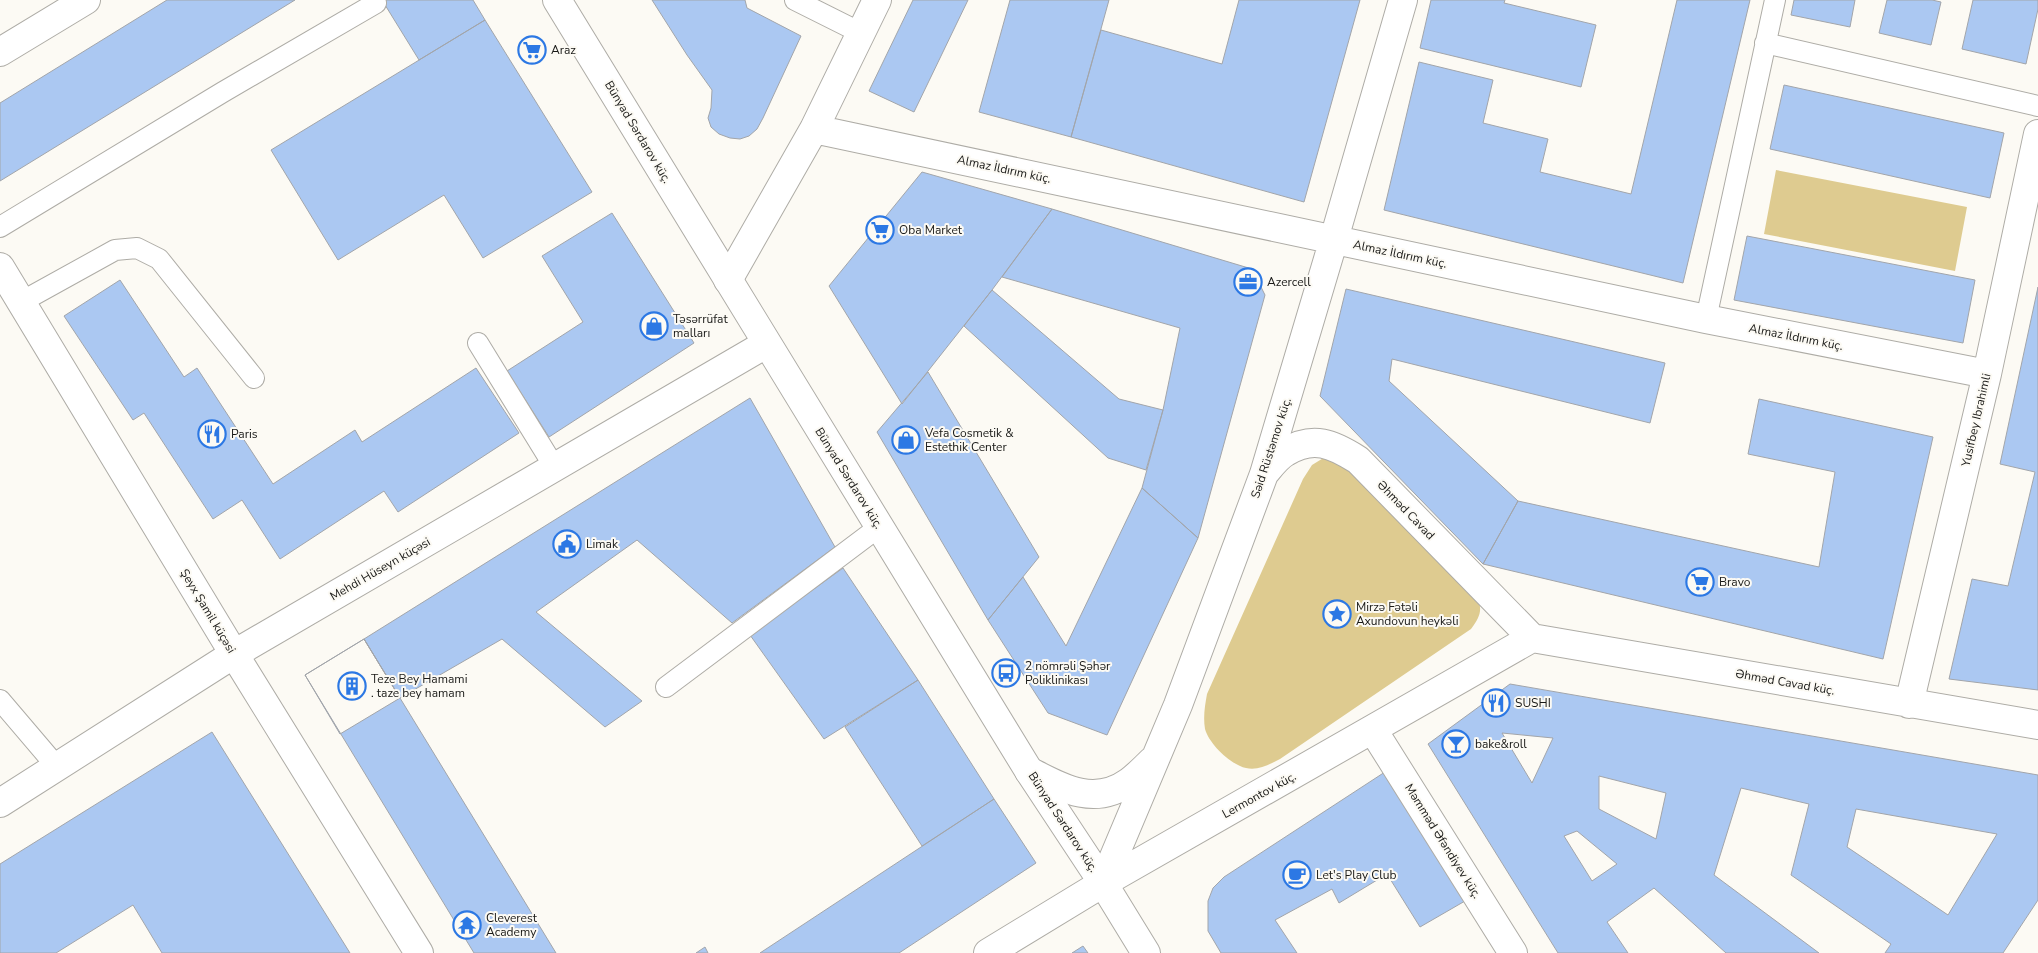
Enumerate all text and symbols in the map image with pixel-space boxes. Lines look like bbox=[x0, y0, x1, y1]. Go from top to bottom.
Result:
supermarket icon: Araz bbox=[517, 35, 547, 65]
place label: Araz bbox=[551, 42, 576, 58]
street label: Bünyad Sərdarov küç. bbox=[601, 78, 675, 186]
street label: Almaz İldırım küç. bbox=[956, 151, 1052, 187]
supermarket icon: Oba Market bbox=[865, 215, 895, 245]
place label: Oba Market bbox=[899, 222, 963, 238]
street label: Almaz İldırım küç. bbox=[1352, 236, 1448, 272]
office icon: Azercell bbox=[1233, 267, 1263, 297]
place label: Azercell bbox=[1267, 274, 1311, 290]
shop icon: Təsərrüfat malları bbox=[639, 311, 669, 341]
place label: Təsərrüfat malları bbox=[673, 311, 728, 341]
street label: Almaz İldırım küç. bbox=[1748, 320, 1844, 354]
street label: Yusifbey Ibrahimli bbox=[1957, 372, 1994, 469]
street label: Səid Rüstəmov küç. bbox=[1247, 396, 1295, 500]
restaurant icon: Paris bbox=[197, 419, 227, 449]
street label: Bünyad Sərdarov küç. bbox=[811, 424, 887, 532]
shop icon: Vefa Cosmetik & Estethik Center bbox=[891, 425, 921, 455]
place label: Vefa Cosmetik & Estethik Center bbox=[924, 425, 1014, 455]
place label: Paris bbox=[231, 426, 258, 442]
street label: Əhməd Cavad bbox=[1374, 477, 1438, 543]
public building icon: Limak bbox=[552, 529, 582, 559]
street label: Mehdi Hüseyn küçəsi bbox=[327, 534, 433, 604]
place label: Limak bbox=[586, 536, 619, 552]
street label: Şeyx Şamil küçəsi bbox=[177, 566, 239, 656]
supermarket icon: Bravo bbox=[1685, 567, 1715, 597]
place label: Bravo bbox=[1719, 574, 1751, 590]
place icon: Mirzə Fətəli Axundovun heykəli bbox=[1322, 599, 1352, 629]
place label: Mirzə Fətəli Axundovun heykəli bbox=[1356, 599, 1459, 629]
bus stop icon: 2 nömrəli Şəhər Poliklinikası bbox=[991, 658, 1021, 688]
place label: 2 nömrəli Şəhər Poliklinikası bbox=[1025, 658, 1111, 688]
street label: Əhməd Cavad küç. bbox=[1734, 665, 1836, 699]
building icon: Teze Bey Hamami . taze bey hamam bbox=[337, 671, 367, 701]
place label: Teze Bey Hamami . taze bey hamam bbox=[371, 671, 467, 701]
restaurant icon: SUSHI bbox=[1481, 688, 1511, 718]
place label: SUSHI bbox=[1515, 695, 1551, 711]
bar icon: bake&roll bbox=[1441, 729, 1471, 759]
place label: bake&roll bbox=[1475, 736, 1527, 752]
street label: Lermontov küç. bbox=[1219, 768, 1299, 822]
street label: Bünyad Sərdarov küç. bbox=[1025, 769, 1101, 875]
street label: Məmməd Əfəndiyev küç. bbox=[1401, 781, 1485, 901]
cafe icon: Let's Play Club bbox=[1282, 860, 1312, 890]
place label: Let's Play Club bbox=[1316, 867, 1397, 883]
temple icon: Cleverest Academy bbox=[452, 910, 482, 940]
place label: Cleverest Academy bbox=[486, 910, 538, 940]

